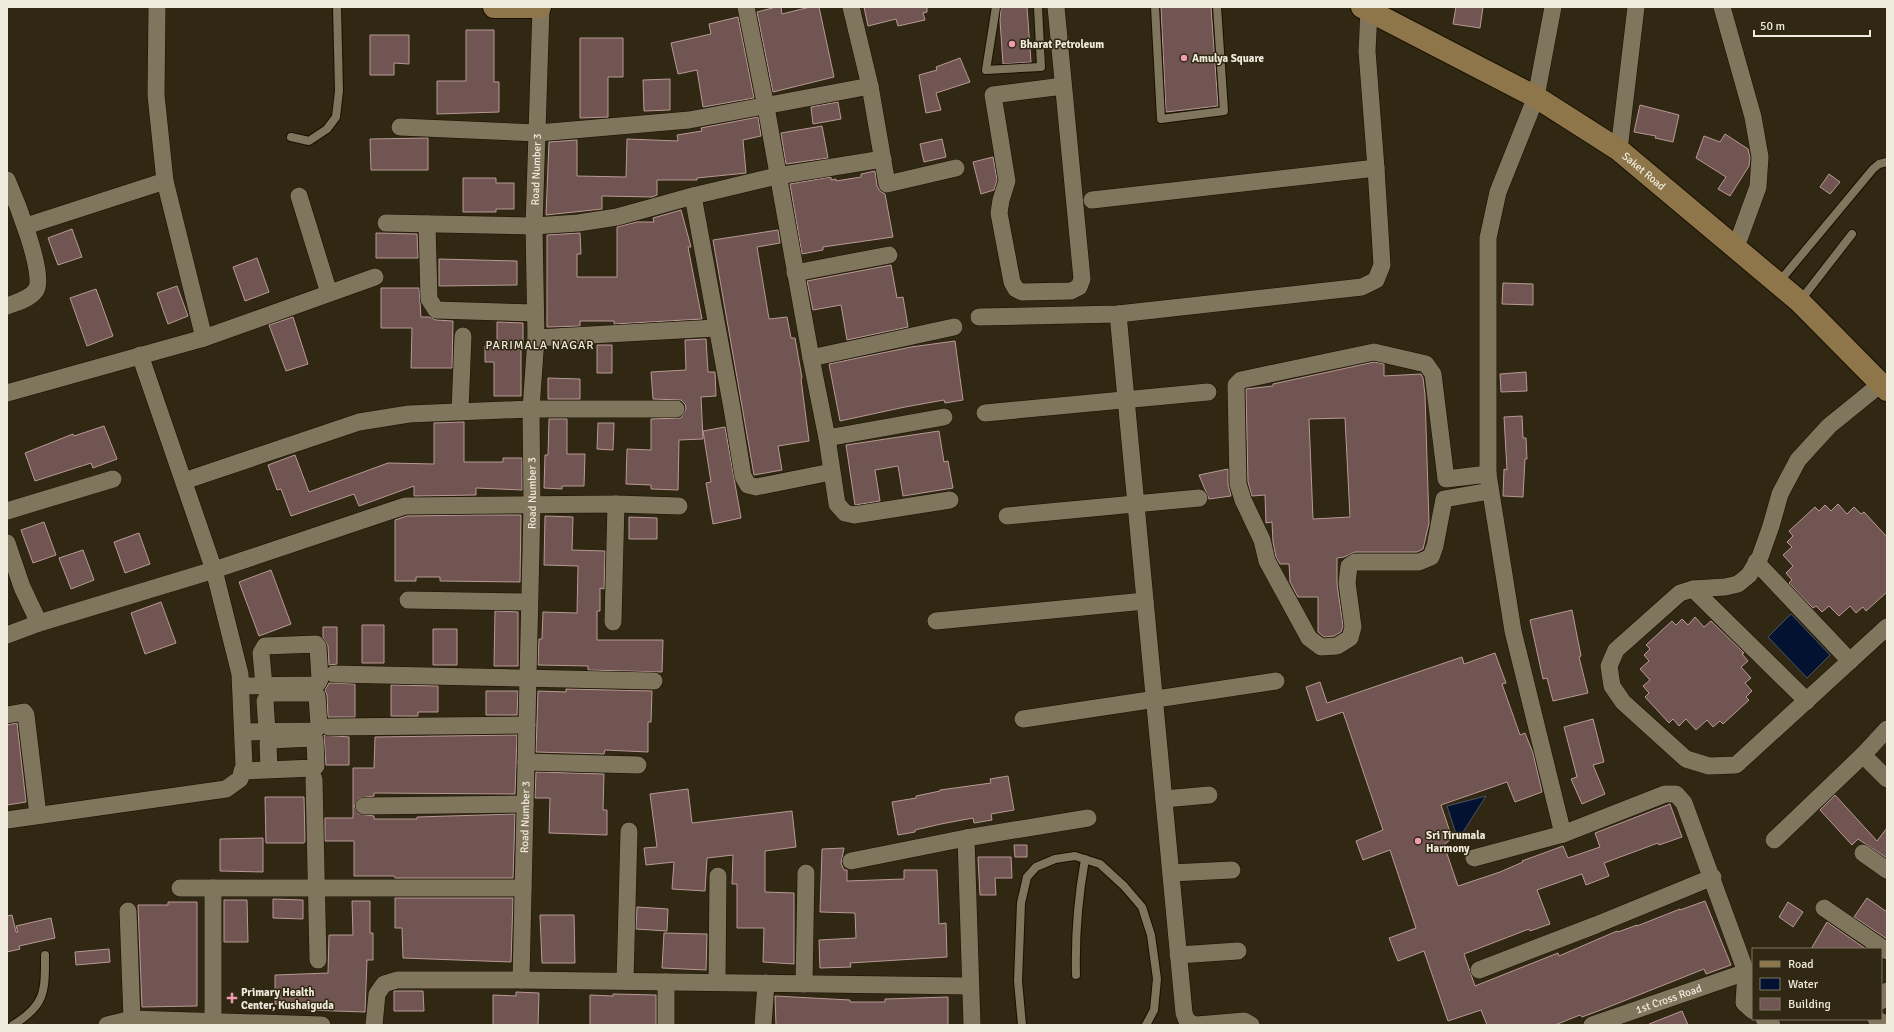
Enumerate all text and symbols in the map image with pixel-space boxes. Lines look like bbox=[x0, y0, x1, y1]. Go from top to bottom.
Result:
scale bar bbox=[1754, 12, 1870, 38]
text: 50 m bbox=[1760, 19, 1785, 34]
place label: Bharat Petroleum bbox=[1020, 38, 1104, 51]
marker: Bharat Petroleum bbox=[1007, 39, 1017, 49]
place label: Amulya Square bbox=[1192, 52, 1265, 65]
marker: Amulya Square bbox=[1179, 53, 1189, 63]
street label: Road Number 3 bbox=[529, 133, 544, 206]
street label: Saket Road bbox=[1619, 150, 1668, 193]
district label: PARIMALA NAGAR bbox=[486, 338, 594, 353]
street label: Road Number 3 bbox=[525, 457, 539, 529]
street label: Road Number 3 bbox=[518, 781, 533, 853]
place label: Sri Tirumala Harmony bbox=[1426, 829, 1486, 855]
marker: Sri Tirumala Harmony bbox=[1413, 836, 1423, 846]
legend bbox=[1752, 948, 1882, 1020]
text: Road bbox=[1788, 957, 1814, 972]
text: Water bbox=[1788, 977, 1819, 992]
street label: 1st Cross Road bbox=[1634, 982, 1704, 1016]
place label: Primary Health Center, Kushaiguda bbox=[241, 986, 334, 1012]
marker: Primary Health Center, Kushaiguda bbox=[226, 992, 238, 1004]
text: Building bbox=[1788, 997, 1831, 1012]

